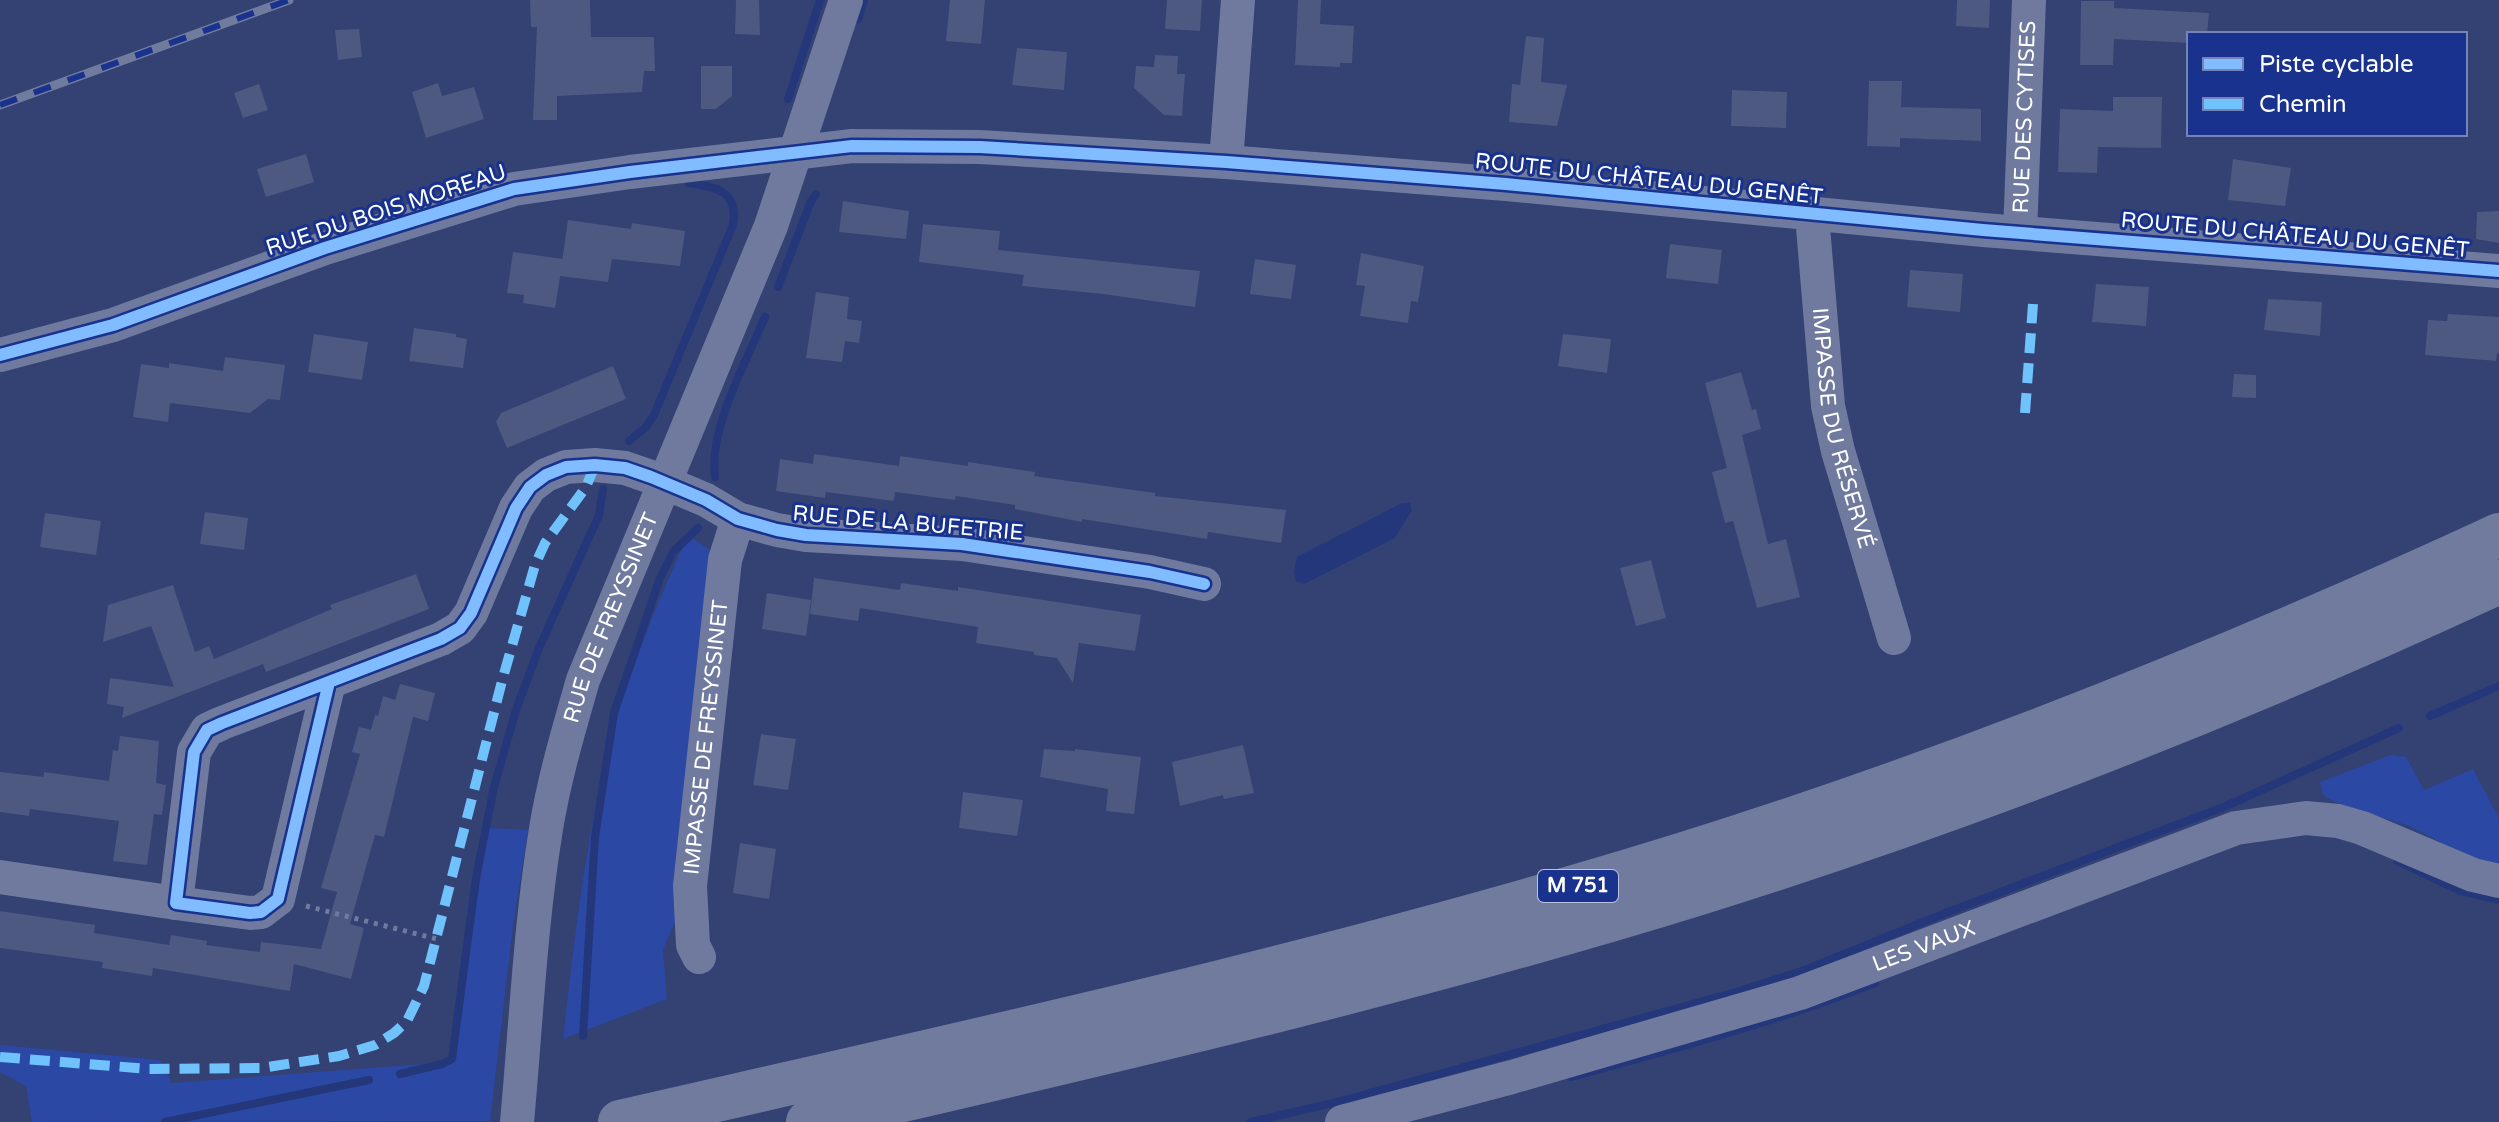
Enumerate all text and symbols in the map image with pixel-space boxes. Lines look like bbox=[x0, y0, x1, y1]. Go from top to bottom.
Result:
street label: RUE DES CYTISES bbox=[2008, 20, 2041, 214]
legend bbox=[2187, 32, 2467, 136]
text: Piste cyclable bbox=[2259, 50, 2414, 79]
text: Chemin bbox=[2259, 90, 2347, 119]
street label: ROUTE DU CHÂTEAU DU GENÊT bbox=[1474, 147, 1825, 210]
street label: RUE DU BOIS MOREAU bbox=[263, 159, 509, 261]
street label: ROUTE DU CHÂTEAU DU GENÊT bbox=[2120, 206, 2471, 263]
street label: IMPASSE DU RÉSERVÉ bbox=[1807, 307, 1880, 552]
street label: RUE DE LA BUFETRIE bbox=[792, 500, 1024, 546]
street label: RUE DE FREYSSINET bbox=[558, 508, 664, 726]
street label: IMPASSE DE FREYSSINET bbox=[678, 598, 734, 876]
road number: M 751 bbox=[1538, 870, 1618, 902]
street label: LES VAUX bbox=[1869, 915, 1979, 977]

